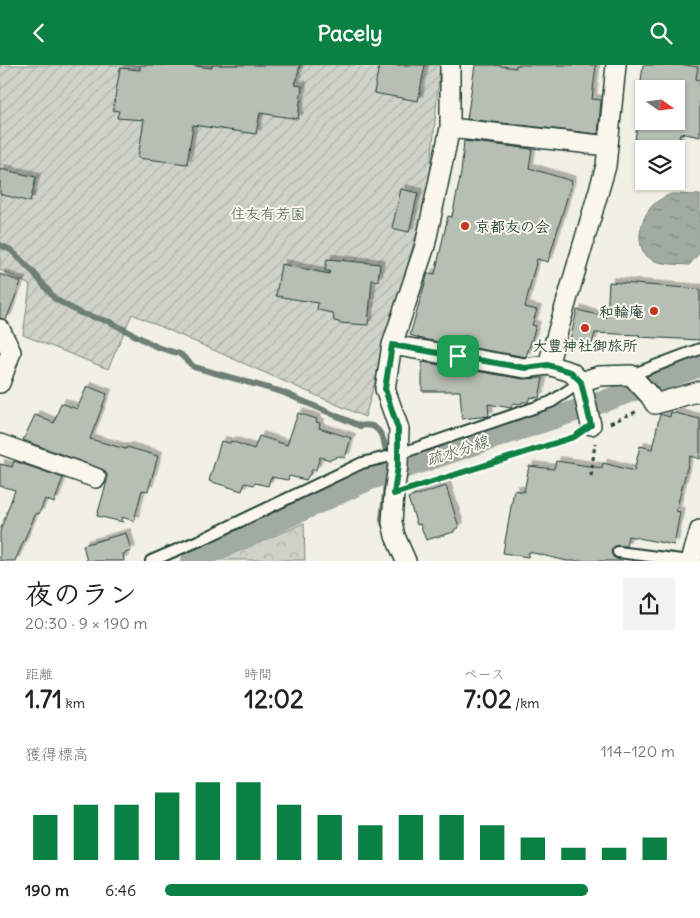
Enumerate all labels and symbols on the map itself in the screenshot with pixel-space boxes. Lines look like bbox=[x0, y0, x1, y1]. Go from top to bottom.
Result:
north arrow bbox=[635, 80, 685, 130]
park label: 住友有芳園 bbox=[230, 204, 306, 223]
place label: 京都友の会 bbox=[475, 217, 550, 236]
marker: 京都友の会 bbox=[459, 220, 471, 232]
place label: 和輪庵 bbox=[599, 302, 644, 321]
marker: 和輪庵 bbox=[648, 305, 660, 317]
marker: 大豊神社御旅所 bbox=[579, 322, 591, 334]
pin bbox=[437, 335, 479, 377]
place label: 大豊神社御旅所 bbox=[532, 336, 638, 355]
water label: 疏水分線 bbox=[423, 430, 491, 469]

